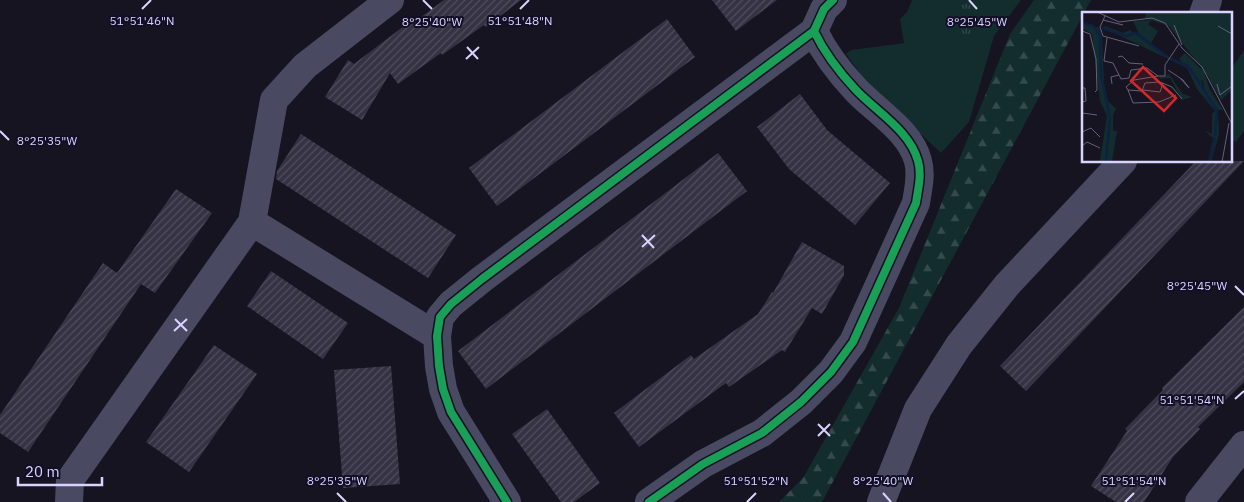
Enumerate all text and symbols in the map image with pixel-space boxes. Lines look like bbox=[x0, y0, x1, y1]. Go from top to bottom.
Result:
inset map bbox=[1082, 12, 1232, 162]
text: 51°51'46"N bbox=[109, 13, 175, 28]
text: 51°51'48"N bbox=[487, 13, 553, 28]
text: 8°25'40"W bbox=[402, 14, 463, 29]
text: 8°25'45"W bbox=[947, 14, 1008, 29]
text: 8°25'35"W bbox=[17, 133, 78, 148]
text: 8°25'45"W bbox=[1167, 278, 1228, 293]
text: 51°51'54"N bbox=[1159, 392, 1225, 407]
scale bar bbox=[18, 454, 101, 486]
text: 20 m bbox=[25, 462, 60, 481]
text: 8°25'35"W bbox=[307, 473, 368, 488]
text: 51°51'52"N bbox=[723, 473, 789, 488]
text: 8°25'40"W bbox=[853, 473, 914, 488]
text: 51°51'54"N bbox=[1101, 473, 1167, 488]

